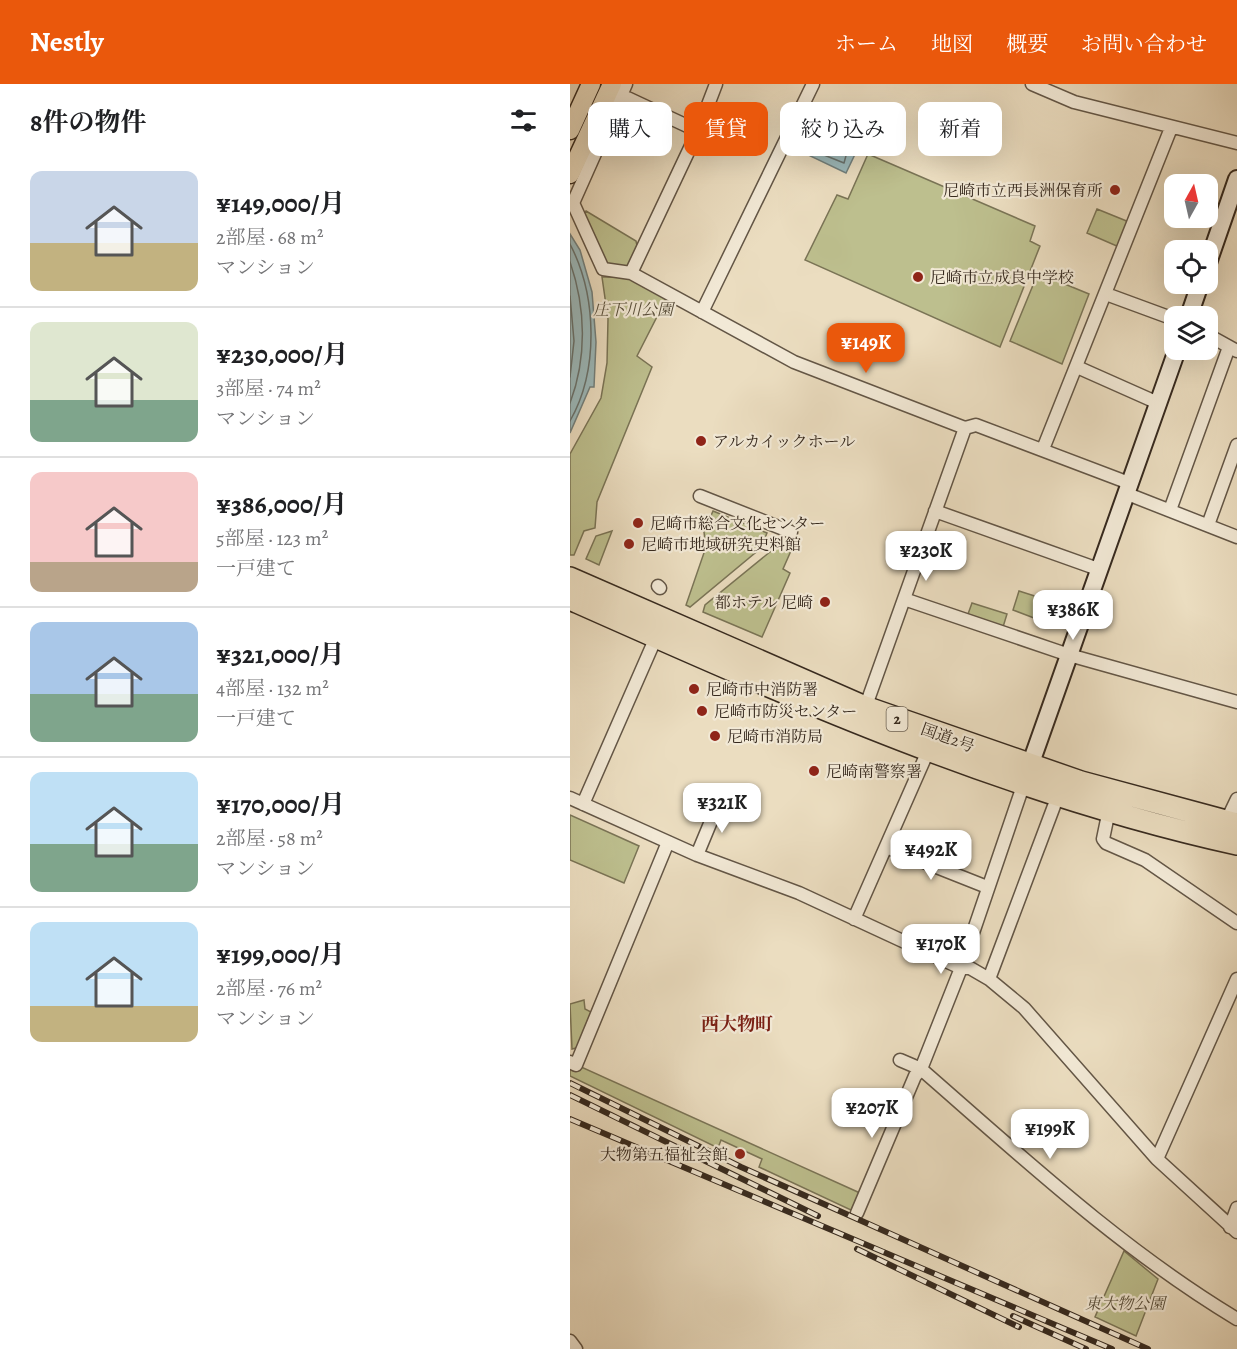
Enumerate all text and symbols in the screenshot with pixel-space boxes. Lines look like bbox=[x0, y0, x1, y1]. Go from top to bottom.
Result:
text: Nestly bbox=[30, 23, 104, 61]
text: ホーム bbox=[835, 30, 898, 58]
text: 地図 bbox=[931, 30, 973, 58]
text: 概要 bbox=[1006, 30, 1048, 58]
text: お問い合わせ bbox=[1081, 30, 1207, 58]
chip: 購入 bbox=[588, 102, 672, 156]
chip: 賃貸 bbox=[684, 102, 768, 156]
chip: 絞り込み bbox=[780, 102, 906, 156]
chip: 新着 bbox=[918, 102, 1002, 156]
icon: filters bbox=[507, 104, 540, 137]
text: 8件の物件 bbox=[30, 105, 146, 140]
north arrow bbox=[1164, 174, 1218, 228]
map controls bbox=[1164, 174, 1218, 360]
place label: 尼崎市立西長洲保育所 bbox=[943, 180, 1103, 202]
marker: 尼崎市立西長洲保育所 bbox=[1108, 183, 1122, 197]
text: ¥149,000/月 bbox=[216, 186, 345, 221]
icon: home bbox=[78, 195, 150, 267]
text: 2部屋 · 68 m² bbox=[216, 224, 324, 251]
button: locate bbox=[1164, 240, 1218, 294]
text: マンション bbox=[216, 254, 315, 281]
place label: 尼崎市立成良中学校 bbox=[930, 267, 1074, 289]
marker: 尼崎市立成良中学校 bbox=[911, 270, 925, 284]
park label: 庄下川公園 bbox=[593, 299, 676, 321]
button: layers bbox=[1164, 306, 1218, 360]
pin: ¥149K bbox=[824, 323, 908, 374]
text: ¥149K bbox=[841, 329, 891, 356]
text: ¥230,000/月 bbox=[216, 337, 349, 372]
icon: home bbox=[78, 346, 150, 418]
text: 3部屋 · 74 m² bbox=[216, 375, 321, 402]
text: マンション bbox=[216, 405, 315, 432]
place label: アルカイックホール bbox=[713, 431, 855, 453]
marker: アルカイックホール bbox=[694, 434, 708, 448]
text: ¥386,000/月 bbox=[216, 487, 348, 522]
icon: home bbox=[78, 496, 150, 568]
place label: 尼崎市総合文化センター bbox=[650, 513, 825, 535]
marker: 尼崎市総合文化センター bbox=[631, 516, 645, 530]
text: 5部屋 · 123 m² bbox=[216, 525, 328, 552]
pin: ¥230K bbox=[884, 531, 968, 582]
place label: 尼崎市地域研究史料館 bbox=[641, 534, 801, 556]
marker: 尼崎市地域研究史料館 bbox=[622, 537, 636, 551]
text: ¥230K bbox=[900, 537, 952, 564]
text: 一戸建て bbox=[216, 555, 296, 582]
pin: ¥386K bbox=[1031, 590, 1115, 641]
place label: 都ホテル 尼崎 bbox=[715, 592, 813, 614]
marker: 都ホテル 尼崎 bbox=[818, 595, 832, 609]
text: ¥386K bbox=[1047, 596, 1099, 623]
text: ¥321,000/月 bbox=[216, 637, 345, 672]
icon: home bbox=[78, 646, 150, 718]
text: 4部屋 · 132 m² bbox=[216, 675, 329, 702]
place label: 尼崎市中消防署 bbox=[706, 679, 818, 701]
marker: 尼崎市中消防署 bbox=[687, 682, 701, 696]
place label: 尼崎市防災センター bbox=[714, 701, 857, 723]
marker: 尼崎市防災センター bbox=[695, 704, 709, 718]
text: 一戸建て bbox=[216, 705, 296, 732]
road number: 2 bbox=[886, 707, 908, 731]
street label: 国道2号 bbox=[918, 718, 978, 758]
place label: 尼崎市消防局 bbox=[727, 726, 823, 748]
marker: 尼崎市消防局 bbox=[708, 729, 722, 743]
place label: 尼崎南警察署 bbox=[826, 761, 922, 783]
marker: 尼崎南警察署 bbox=[807, 764, 821, 778]
pin: ¥321K bbox=[680, 783, 764, 834]
text: ¥170,000/月 bbox=[216, 787, 345, 822]
text: ¥321K bbox=[697, 789, 747, 816]
icon: home bbox=[78, 796, 150, 868]
text: 2部屋 · 58 m² bbox=[216, 825, 323, 852]
pin: ¥492K bbox=[889, 830, 973, 881]
text: ¥492K bbox=[905, 836, 957, 863]
text: マンション bbox=[216, 855, 315, 882]
pin: ¥170K bbox=[899, 924, 983, 975]
text: ¥170K bbox=[916, 930, 966, 957]
text: ¥199,000/月 bbox=[216, 937, 345, 972]
icon: home bbox=[78, 946, 150, 1018]
text: 2部屋 · 76 m² bbox=[216, 975, 322, 1002]
text: マンション bbox=[216, 1005, 315, 1032]
district label: 西大物町 bbox=[701, 1012, 773, 1036]
pin: ¥207K bbox=[830, 1088, 914, 1139]
text: ¥207K bbox=[846, 1094, 898, 1121]
pin: ¥199K bbox=[1008, 1109, 1092, 1160]
text: ¥199K bbox=[1025, 1115, 1075, 1142]
place label: 大物第五福祉会館 bbox=[600, 1144, 728, 1166]
marker: 大物第五福祉会館 bbox=[733, 1147, 747, 1161]
park label: 東大物公園 bbox=[1085, 1293, 1168, 1315]

